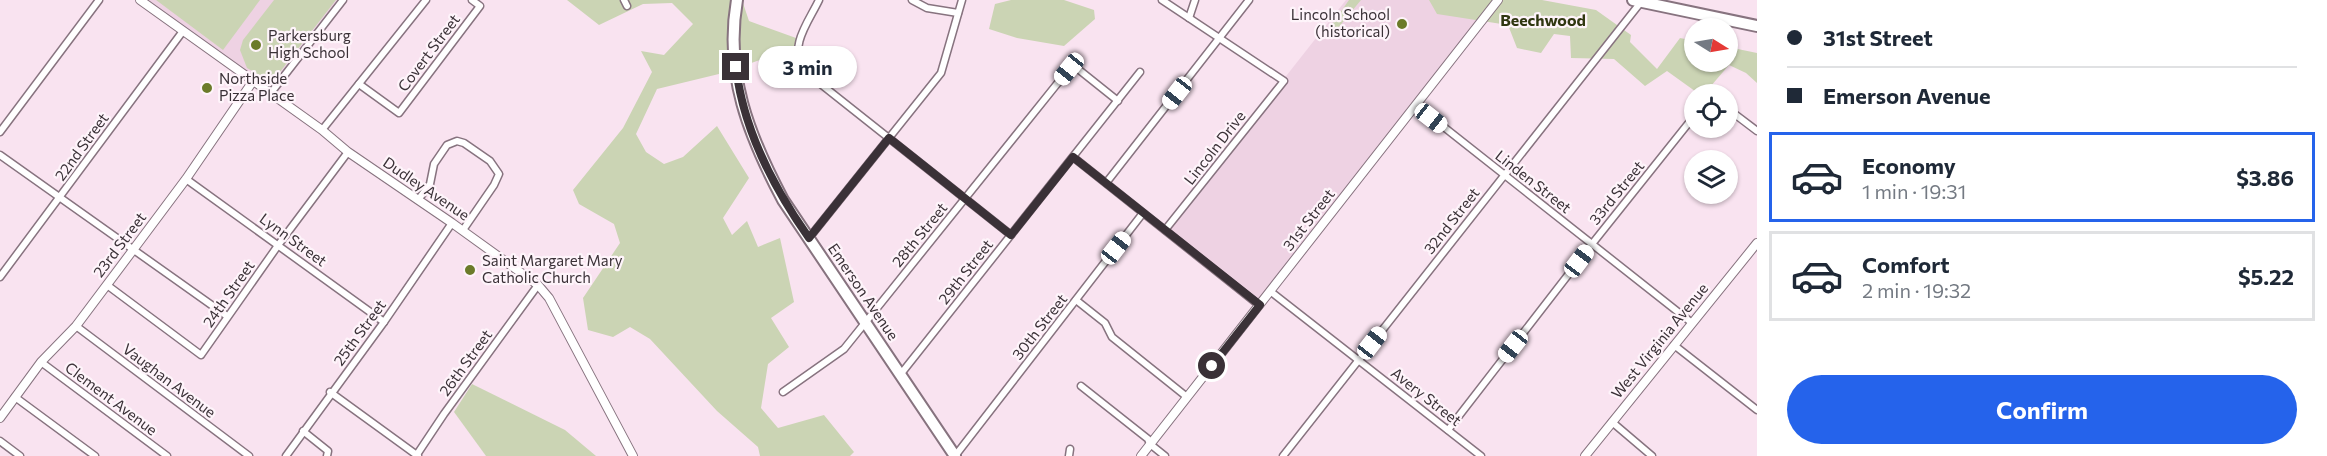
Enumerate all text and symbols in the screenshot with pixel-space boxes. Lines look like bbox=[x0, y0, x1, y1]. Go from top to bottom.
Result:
place label: Lincoln School (historical) bbox=[1291, 5, 1390, 40]
street label: Covert Street bbox=[393, 10, 463, 94]
district label: Beechwood bbox=[1500, 10, 1586, 29]
marker: Lincoln School (historical) bbox=[1395, 17, 1409, 31]
north arrow bbox=[1684, 18, 1738, 72]
map controls bbox=[1684, 18, 1738, 204]
text: 31st Street bbox=[1823, 24, 1933, 51]
place label: Parkersburg High School bbox=[268, 26, 351, 61]
marker: Parkersburg High School bbox=[249, 38, 263, 52]
callout: 3 min bbox=[757, 46, 856, 88]
car bbox=[1051, 49, 1087, 89]
route end bbox=[722, 53, 749, 80]
text: 3 min bbox=[782, 55, 833, 79]
place label: Northside Pizza Place bbox=[219, 69, 294, 104]
car bbox=[1159, 73, 1195, 113]
marker: Northside Pizza Place bbox=[200, 81, 214, 95]
text: Emerson Avenue bbox=[1823, 82, 1991, 109]
button: locate bbox=[1684, 84, 1738, 138]
car bbox=[1411, 100, 1451, 136]
street label: Lincoln Drive bbox=[1180, 107, 1249, 188]
street label: 22nd Street bbox=[51, 109, 112, 184]
street label: Linden Street bbox=[1492, 146, 1575, 216]
button: layers bbox=[1684, 150, 1738, 204]
icon: car bbox=[1790, 150, 1844, 204]
text: Economy bbox=[1862, 152, 1956, 179]
street label: Dudley Avenue bbox=[380, 153, 473, 224]
street label: 33rd Street bbox=[1585, 157, 1647, 228]
text: $3.86 bbox=[2236, 164, 2294, 191]
text: 1 min · 19:31 bbox=[1862, 179, 1966, 203]
street label: 32nd Street bbox=[1420, 184, 1483, 257]
street label: 31st Street bbox=[1279, 185, 1338, 254]
street label: 28th Street bbox=[888, 199, 951, 270]
street label: 23rd Street bbox=[89, 208, 149, 280]
street label: Lynn Street bbox=[257, 209, 331, 270]
car bbox=[1098, 228, 1134, 268]
street label: 29th Street bbox=[934, 235, 996, 307]
street label: Emerson Avenue bbox=[825, 240, 903, 343]
car bbox=[1561, 241, 1597, 281]
icon: car bbox=[1790, 249, 1844, 303]
place label: Saint Margaret Mary Catholic Church bbox=[482, 251, 623, 286]
text: Comfort bbox=[1862, 251, 1950, 278]
street label: 24th Street bbox=[199, 257, 258, 330]
marker: Saint Margaret Mary Catholic Church bbox=[463, 263, 477, 277]
text: $5.22 bbox=[2238, 263, 2294, 290]
text: 2 min · 19:32 bbox=[1862, 278, 1971, 302]
street label: West Virginia Avenue bbox=[1607, 279, 1711, 402]
street label: 30th Street bbox=[1008, 290, 1070, 363]
street label: 25th Street bbox=[329, 296, 389, 369]
car bbox=[1354, 323, 1390, 363]
street label: 26th Street bbox=[435, 326, 495, 399]
car bbox=[1495, 326, 1531, 366]
street label: Vaughan Avenue bbox=[120, 339, 220, 421]
route start bbox=[1198, 352, 1225, 379]
street label: Clement Avenue bbox=[62, 358, 161, 439]
street label: Avery Street bbox=[1388, 363, 1465, 429]
button: Confirm bbox=[1787, 375, 2297, 444]

